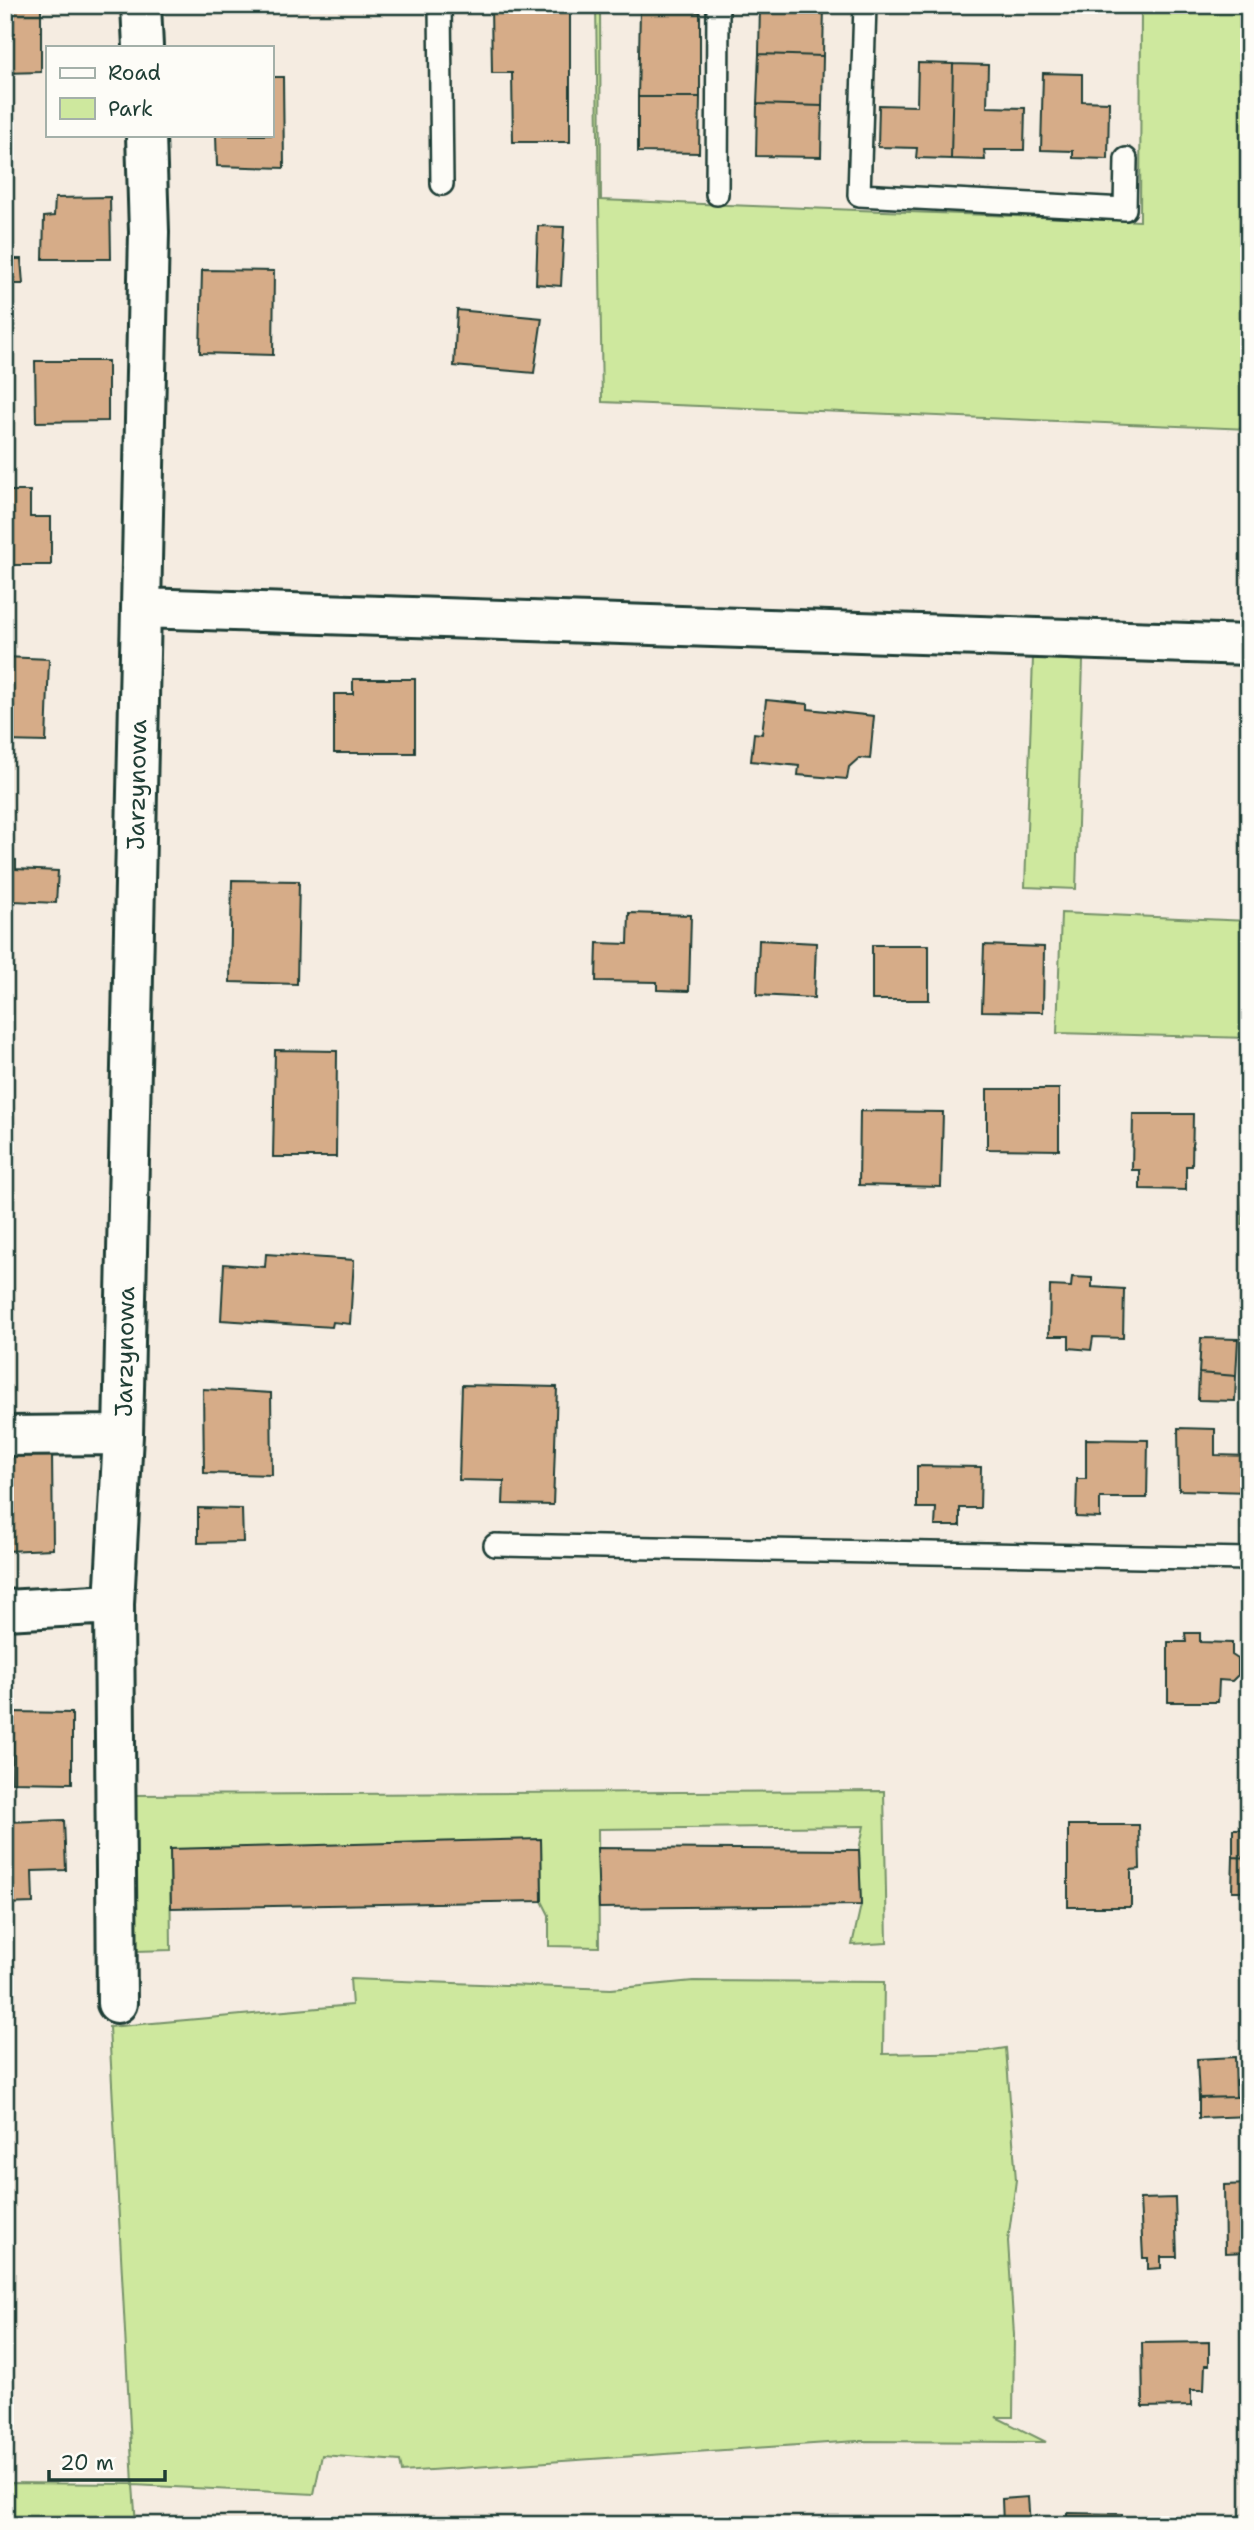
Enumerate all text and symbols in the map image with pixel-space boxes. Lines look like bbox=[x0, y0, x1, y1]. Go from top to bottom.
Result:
legend bbox=[46, 46, 273, 136]
text: Road bbox=[108, 59, 161, 87]
text: Park bbox=[108, 95, 153, 123]
street label: Jarzynowa bbox=[120, 719, 154, 851]
street label: Jarzynowa bbox=[108, 1286, 142, 1418]
scale bar bbox=[49, 2439, 164, 2483]
text: 20 m bbox=[60, 2449, 114, 2477]

